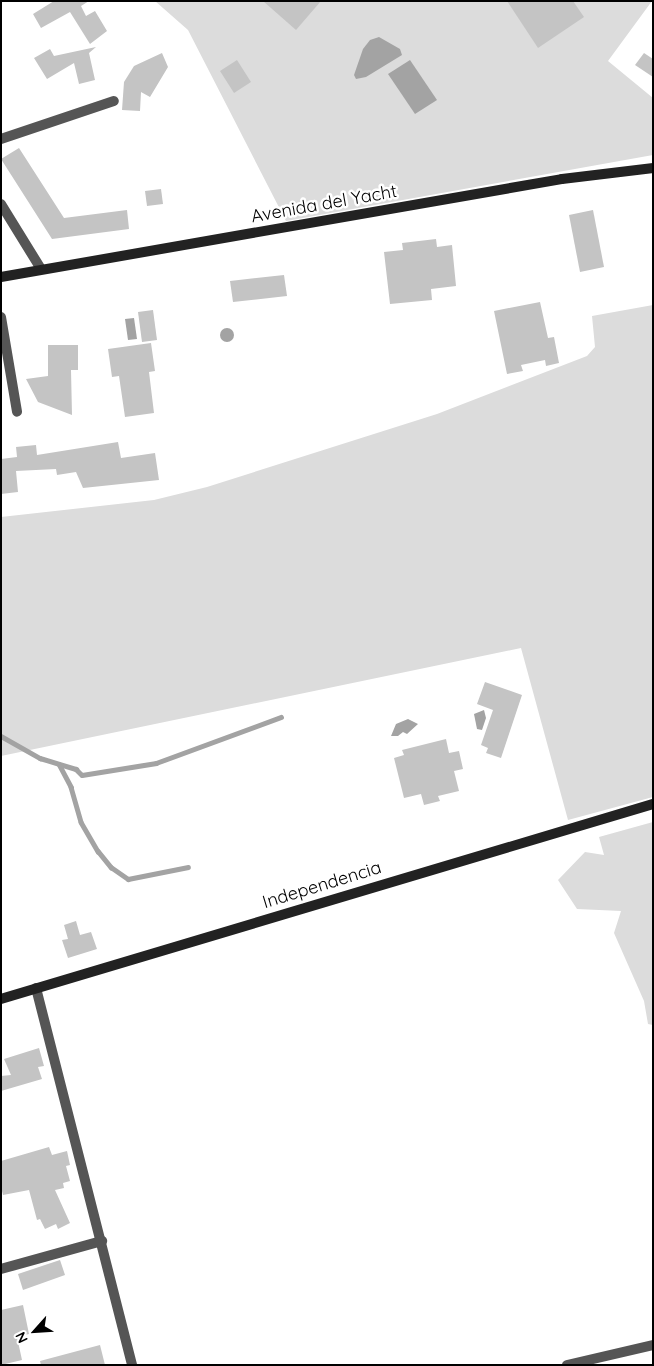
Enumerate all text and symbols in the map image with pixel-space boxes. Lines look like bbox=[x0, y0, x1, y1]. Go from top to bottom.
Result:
street label: Avenida del Yacht bbox=[249, 181, 399, 227]
street label: Independencia bbox=[260, 857, 384, 913]
north arrow bbox=[10, 1306, 60, 1356]
text: N bbox=[11, 1329, 32, 1346]

